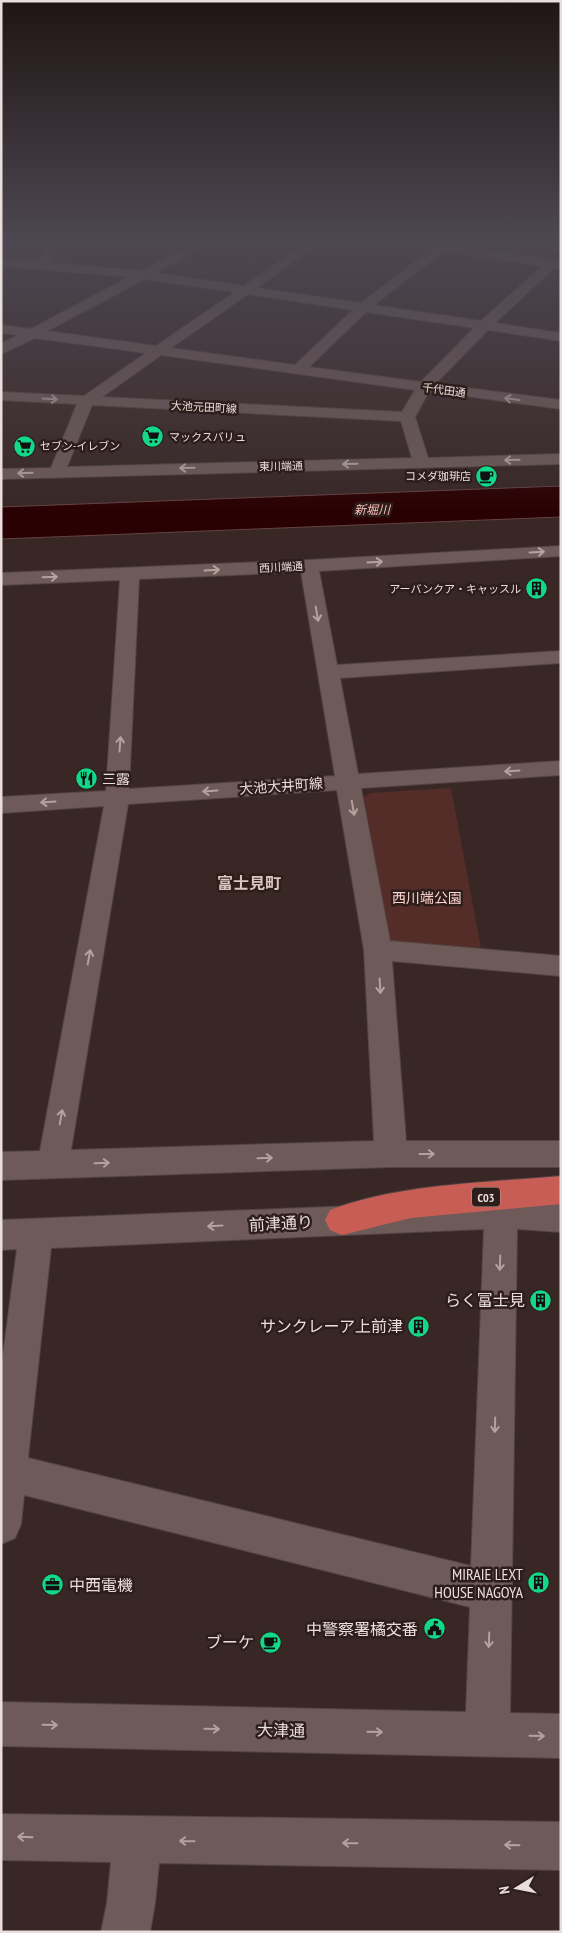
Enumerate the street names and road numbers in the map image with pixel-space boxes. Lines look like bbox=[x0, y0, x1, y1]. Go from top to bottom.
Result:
street label: 千代田通 bbox=[421, 380, 467, 400]
street label: 大池元田町線 bbox=[171, 398, 237, 416]
street label: 東川端通 bbox=[259, 459, 303, 473]
street label: 西川端通 bbox=[259, 559, 303, 575]
street label: 大池大井町線 bbox=[238, 774, 324, 798]
road number: C03 bbox=[472, 1188, 500, 1206]
street label: 前津通り bbox=[249, 1211, 313, 1235]
street label: 大津通 bbox=[257, 1720, 305, 1740]

